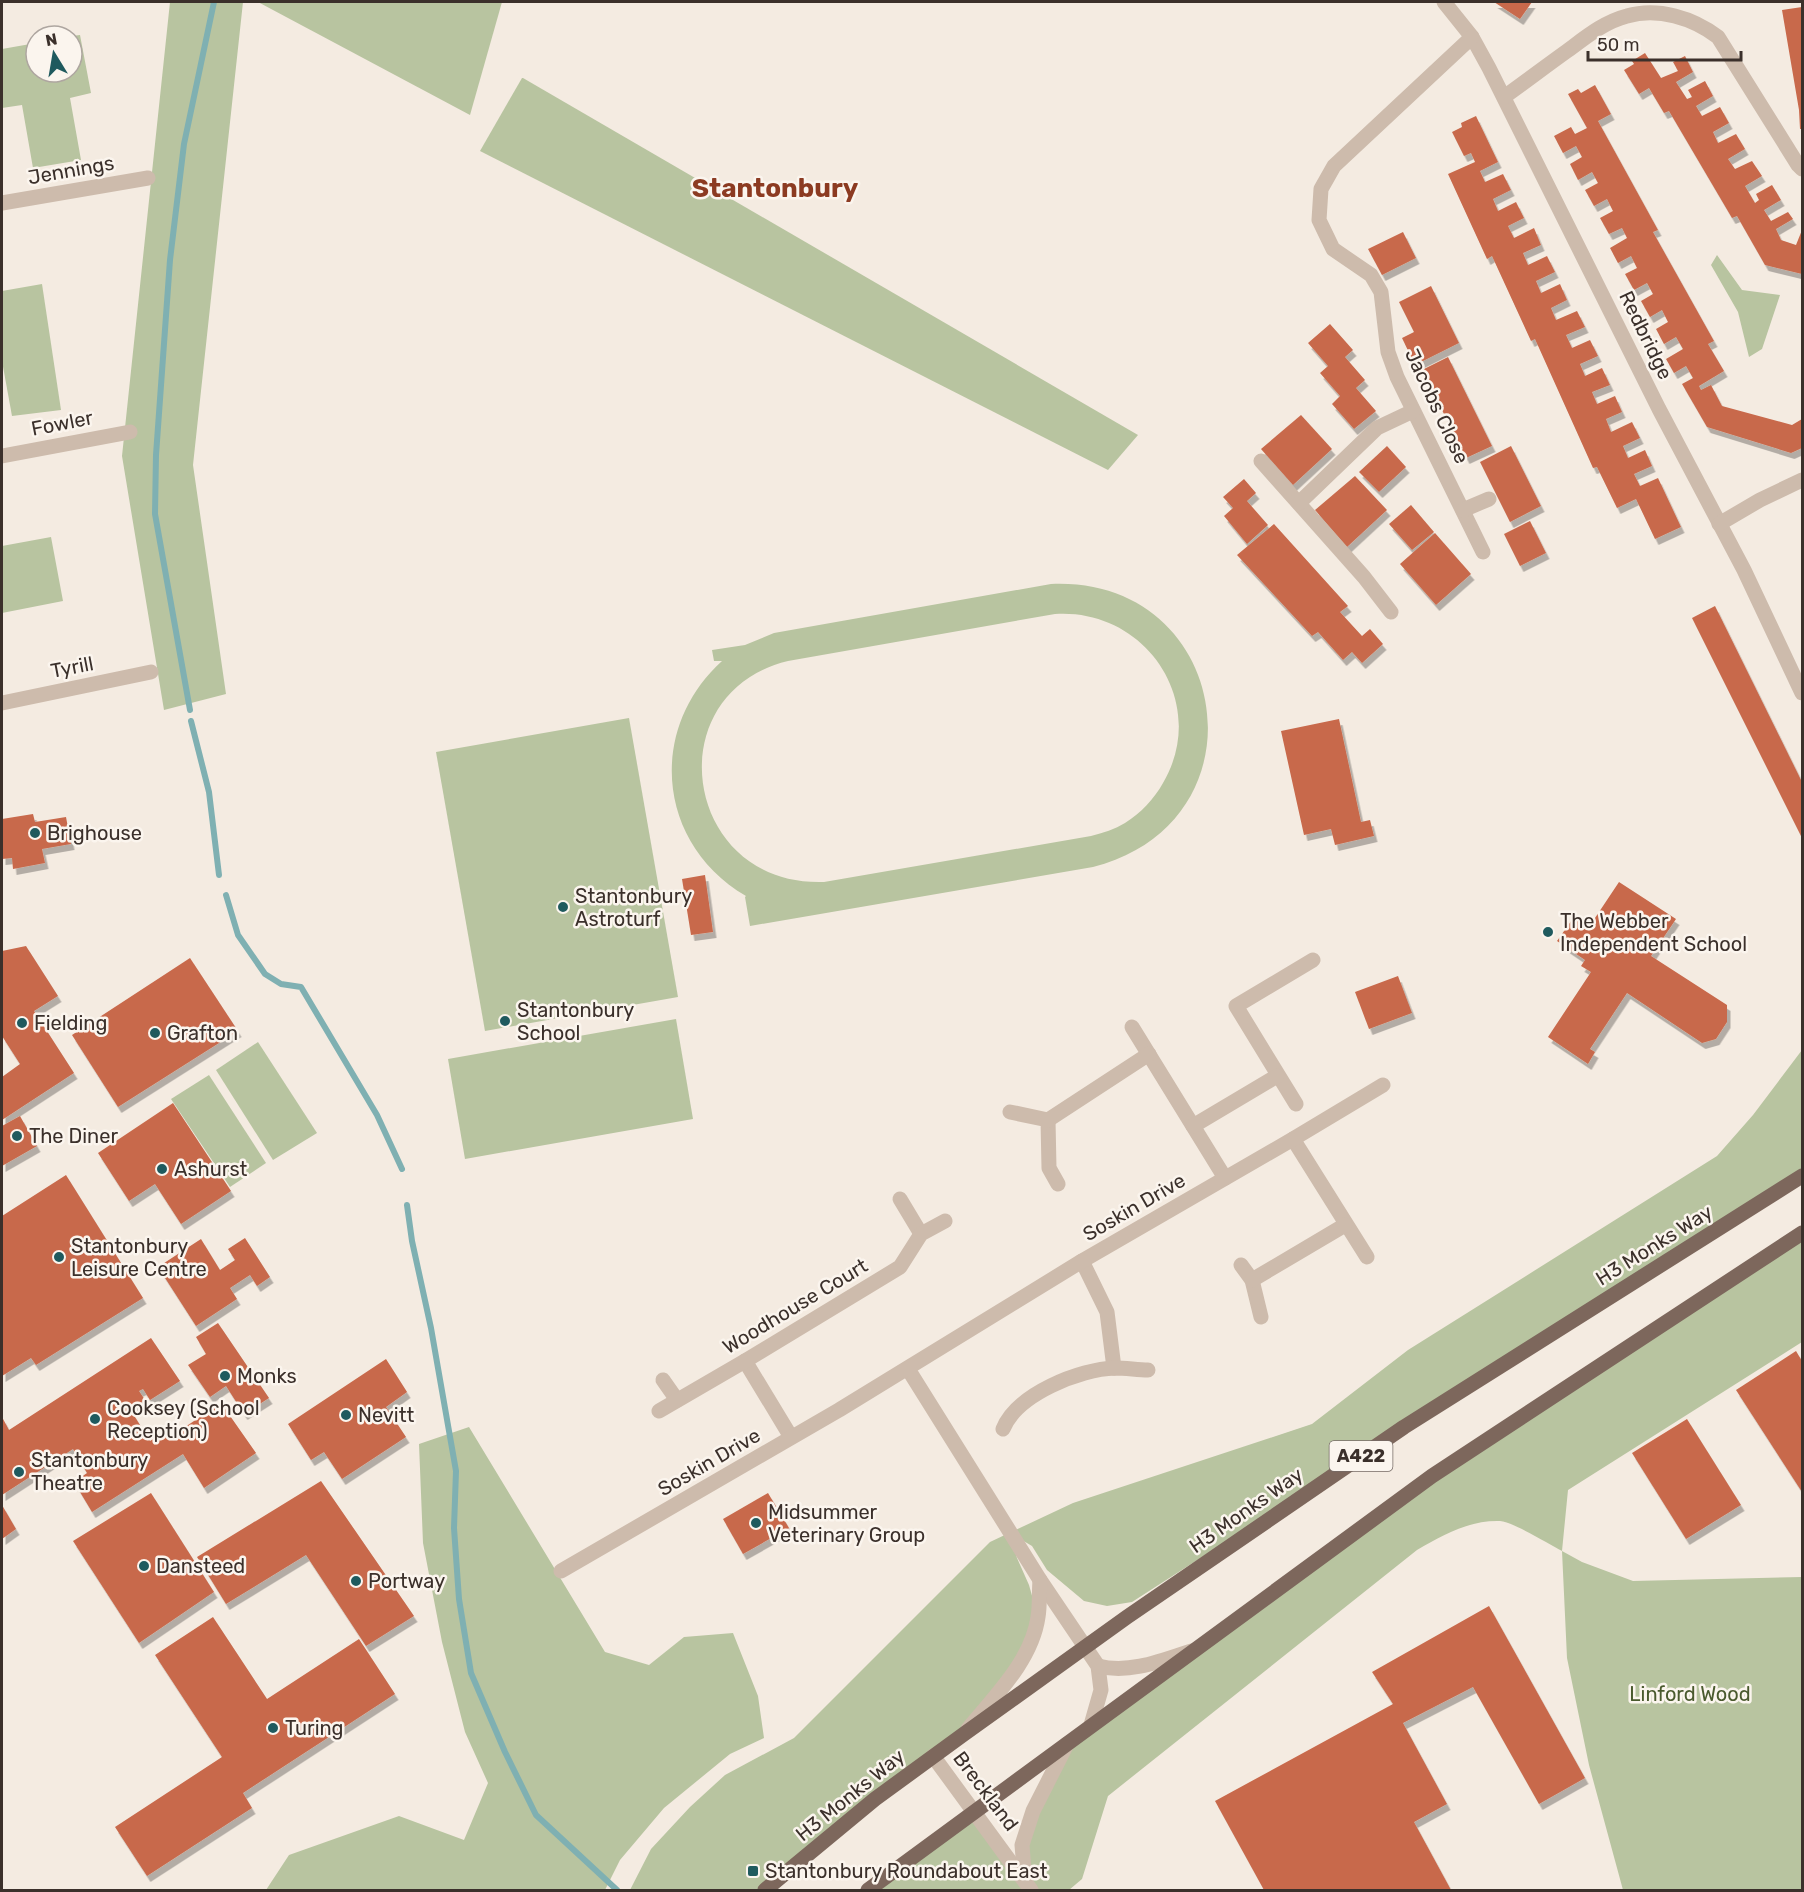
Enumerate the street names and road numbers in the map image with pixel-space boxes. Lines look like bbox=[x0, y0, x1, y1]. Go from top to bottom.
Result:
street label: Jennings bbox=[26, 151, 116, 189]
street label: Redbridge bbox=[1614, 287, 1678, 383]
street label: Jacobs Close bbox=[1400, 345, 1474, 467]
street label: Fowler bbox=[29, 405, 95, 441]
street label: Tyrill bbox=[49, 651, 95, 683]
street label: Soskin Drive bbox=[1078, 1168, 1190, 1246]
street label: H3 Monks Way bbox=[1591, 1200, 1717, 1290]
street label: Woodhouse Court bbox=[718, 1253, 872, 1359]
street label: Soskin Drive bbox=[653, 1423, 765, 1501]
road number: A422 bbox=[1330, 1441, 1392, 1471]
street label: H3 Monks Way bbox=[1185, 1462, 1307, 1558]
street label: H3 Monks Way bbox=[791, 1744, 909, 1846]
street label: Breckland bbox=[948, 1747, 1024, 1835]

